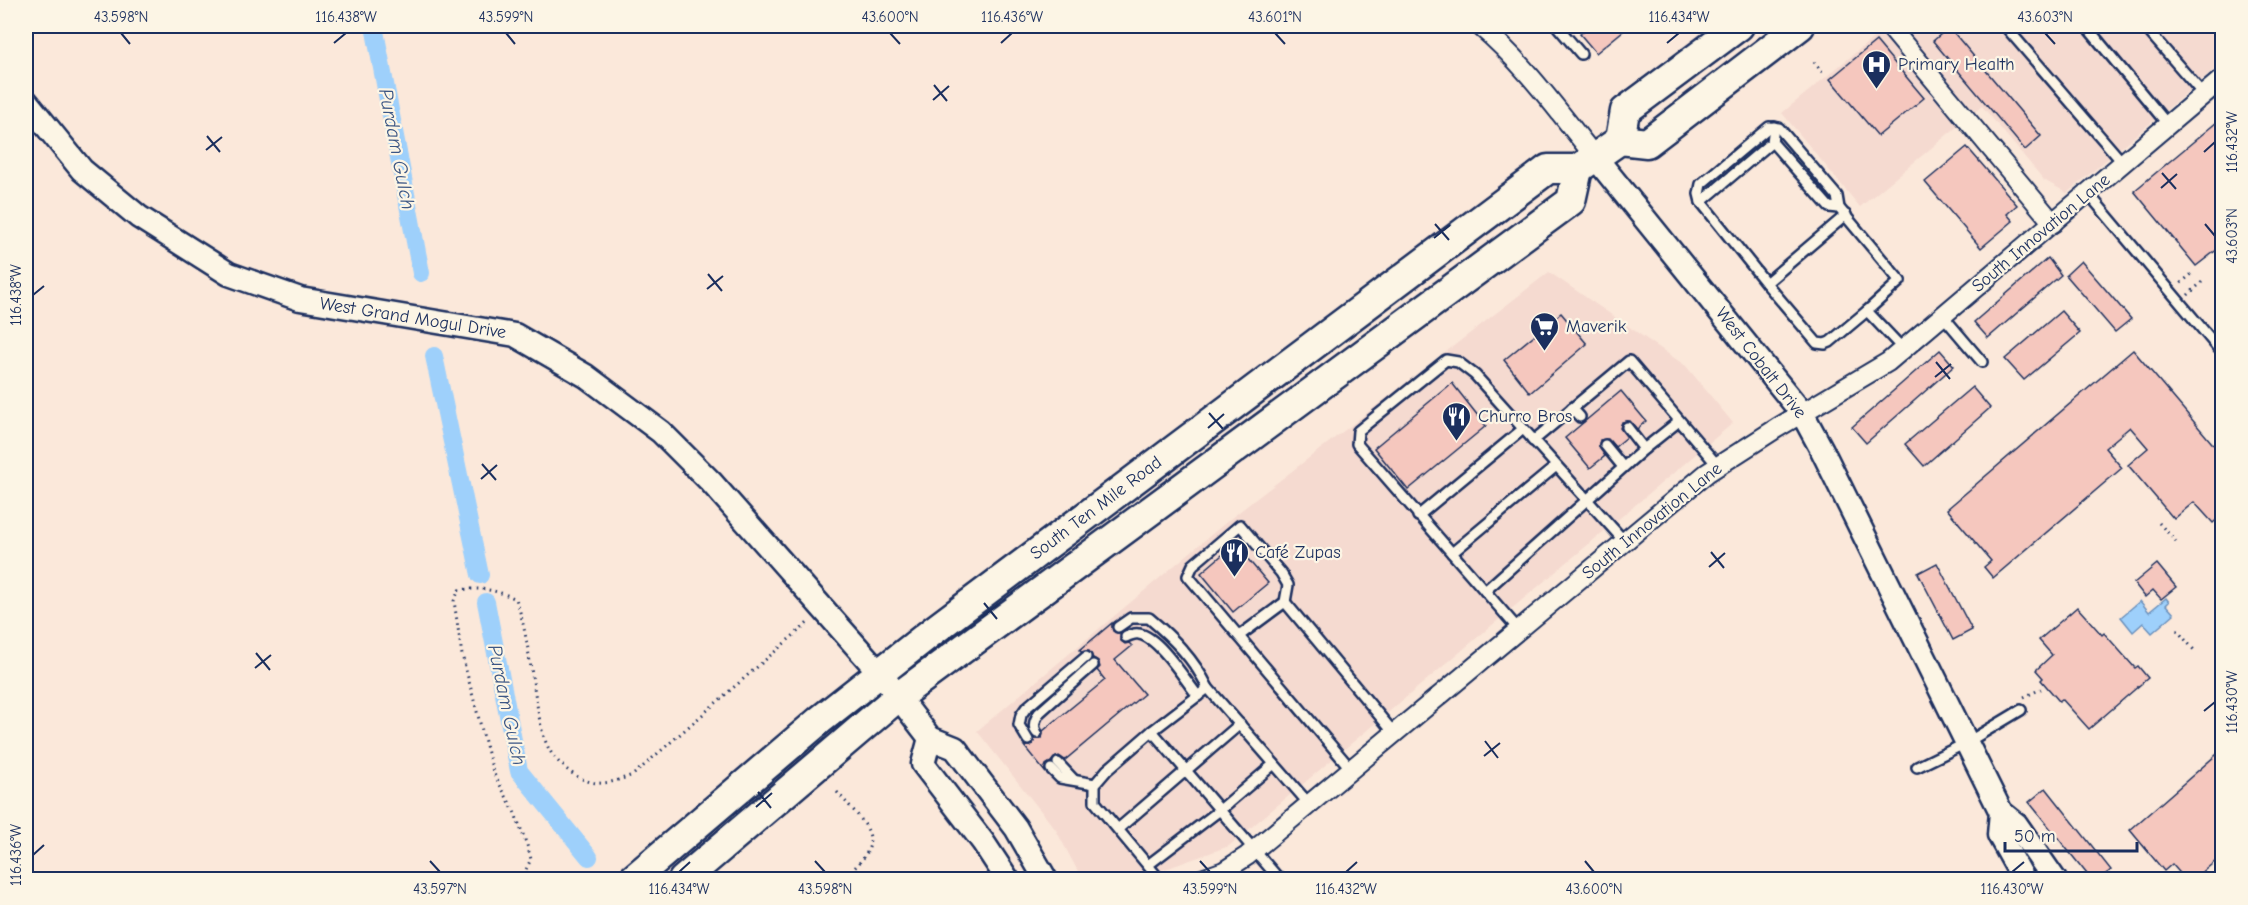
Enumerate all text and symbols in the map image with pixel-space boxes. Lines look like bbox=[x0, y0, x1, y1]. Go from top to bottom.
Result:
text: 43.598°N bbox=[94, 8, 148, 26]
text: 116.438°W bbox=[315, 8, 377, 26]
text: 43.599°N bbox=[479, 8, 533, 26]
text: 43.600°N bbox=[861, 8, 919, 26]
text: 116.436°W bbox=[981, 8, 1043, 26]
text: 43.601°N bbox=[1248, 8, 1302, 26]
text: 116.434°W bbox=[1648, 8, 1710, 26]
text: 43.603°N bbox=[2017, 8, 2073, 26]
hospital icon: Primary Health bbox=[1861, 48, 1893, 90]
place label: Primary Health bbox=[1898, 54, 2015, 75]
water label: Purdam Gulch bbox=[374, 87, 420, 211]
text: 116.432°W bbox=[2223, 111, 2241, 173]
street label: South Innovation Lane bbox=[1968, 169, 2114, 297]
text: 43.603°N bbox=[2223, 208, 2241, 264]
text: 116.438°W bbox=[7, 264, 25, 326]
street label: West Grand Mogul Drive bbox=[318, 293, 508, 343]
street label: West Cobalt Drive bbox=[1711, 303, 1811, 423]
supermarket icon: Maverik bbox=[1529, 310, 1561, 352]
place label: Maverik bbox=[1566, 316, 1627, 337]
restaurant icon: Churro Bros bbox=[1441, 400, 1473, 442]
place label: Churro Bros bbox=[1478, 406, 1572, 427]
street label: South Ten Mile Road bbox=[1026, 452, 1166, 564]
street label: South Innovation Lane bbox=[1578, 458, 1726, 584]
restaurant icon: Café Zupas bbox=[1218, 536, 1250, 578]
place label: Café Zupas bbox=[1255, 542, 1341, 563]
water label: Purdam Gulch bbox=[483, 643, 531, 767]
text: 116.430°W bbox=[2223, 670, 2241, 734]
scale bar bbox=[2005, 815, 2137, 853]
text: 116.436°W bbox=[7, 824, 25, 886]
text: 50 m bbox=[2014, 826, 2056, 847]
text: 43.597°N bbox=[413, 880, 467, 898]
text: 116.434°W bbox=[648, 880, 710, 898]
text: 43.598°N bbox=[798, 880, 852, 898]
text: 43.599°N bbox=[1183, 880, 1237, 898]
text: 116.432°W bbox=[1315, 880, 1377, 898]
text: 43.600°N bbox=[1565, 880, 1623, 898]
text: 116.430°W bbox=[1980, 880, 2044, 898]

